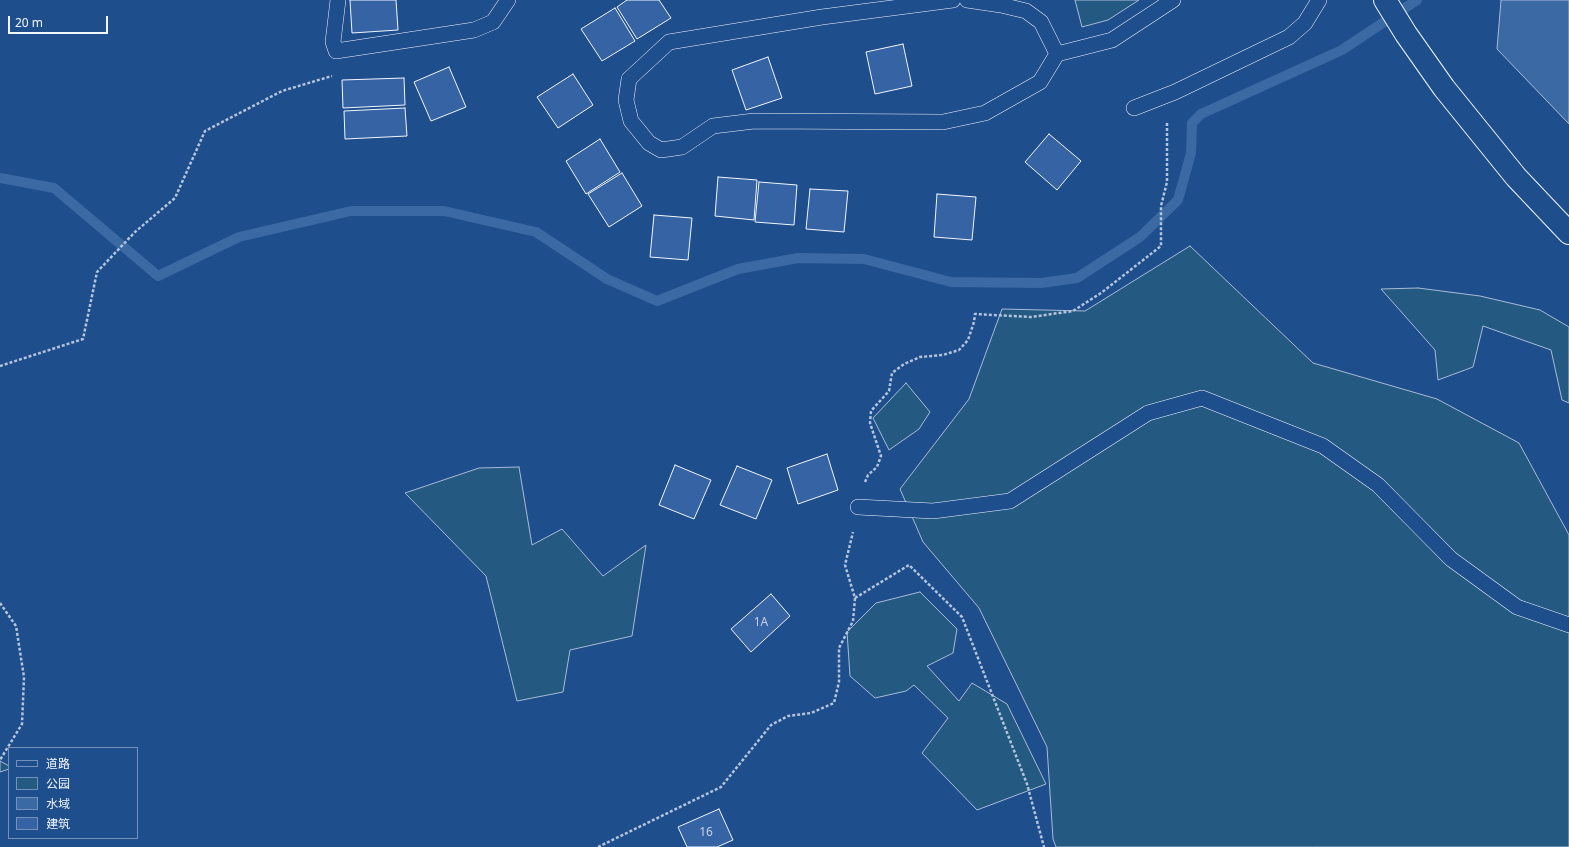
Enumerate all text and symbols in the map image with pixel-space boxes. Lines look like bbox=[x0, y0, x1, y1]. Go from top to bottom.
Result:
scale bar bbox=[10, 8, 110, 34]
text: 20 m bbox=[15, 14, 43, 31]
house number: 1A bbox=[754, 616, 768, 630]
legend bbox=[8, 747, 138, 839]
text: 道路 bbox=[46, 755, 70, 772]
text: 公园 bbox=[46, 775, 70, 792]
text: 水域 bbox=[46, 795, 70, 812]
text: 建筑 bbox=[46, 815, 70, 832]
house number: 16 bbox=[699, 826, 713, 840]

